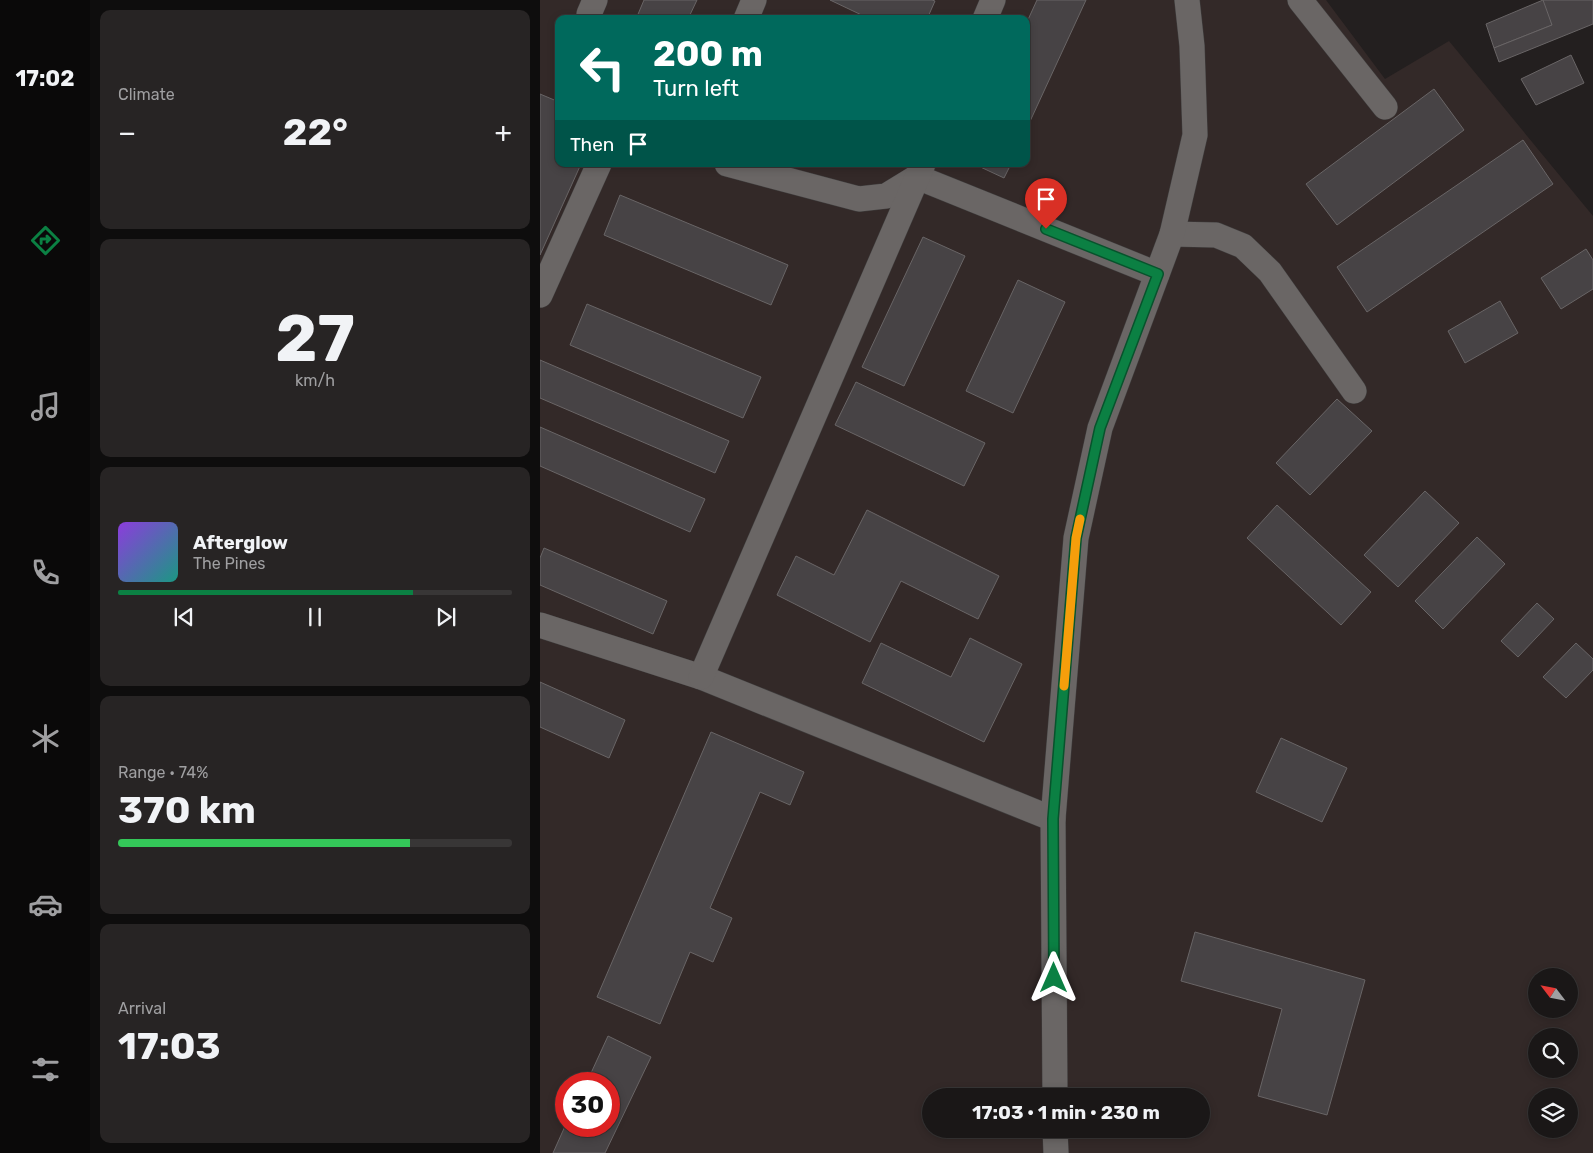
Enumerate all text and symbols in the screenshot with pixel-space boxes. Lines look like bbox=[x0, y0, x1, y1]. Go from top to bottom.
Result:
text: 200 m bbox=[653, 33, 763, 75]
icon: left bbox=[570, 35, 635, 100]
text: 17:02 bbox=[15, 65, 75, 92]
text: Turn left bbox=[653, 75, 739, 102]
text: Climate bbox=[118, 85, 175, 104]
text: 22° bbox=[283, 109, 348, 155]
text: − bbox=[118, 116, 136, 149]
text: + bbox=[495, 116, 512, 149]
icon: arrive bbox=[624, 130, 652, 158]
text: Then bbox=[570, 133, 614, 156]
pin bbox=[1025, 178, 1067, 229]
icon: arrive bbox=[1032, 185, 1060, 213]
icon: directions bbox=[28, 223, 63, 258]
text: 27 bbox=[275, 300, 355, 377]
text: km/h bbox=[295, 371, 335, 390]
icon: music bbox=[28, 389, 63, 424]
text: Afterglow bbox=[193, 531, 288, 554]
text: The Pines bbox=[193, 554, 266, 573]
icon: phone bbox=[28, 555, 63, 590]
icon: previous bbox=[170, 603, 198, 631]
icon: pause bbox=[301, 603, 329, 631]
icon: next bbox=[432, 603, 460, 631]
icon: climate bbox=[28, 721, 63, 756]
text: Range · 74% bbox=[118, 763, 208, 782]
text: 370 km bbox=[118, 787, 256, 833]
icon: car bbox=[28, 887, 63, 922]
position arrow bbox=[1027, 951, 1079, 1003]
north arrow bbox=[1528, 968, 1578, 1018]
map controls bbox=[1528, 968, 1578, 1138]
text: Arrival bbox=[118, 999, 166, 1018]
text: 17:03 bbox=[118, 1023, 221, 1069]
button: search bbox=[1528, 1028, 1578, 1078]
icon: filters bbox=[28, 1052, 63, 1087]
speed limit sign: 30 bbox=[555, 1072, 620, 1137]
button: layers bbox=[1528, 1088, 1578, 1138]
text: 17:03 · 1 min · 230 m bbox=[972, 1101, 1160, 1124]

